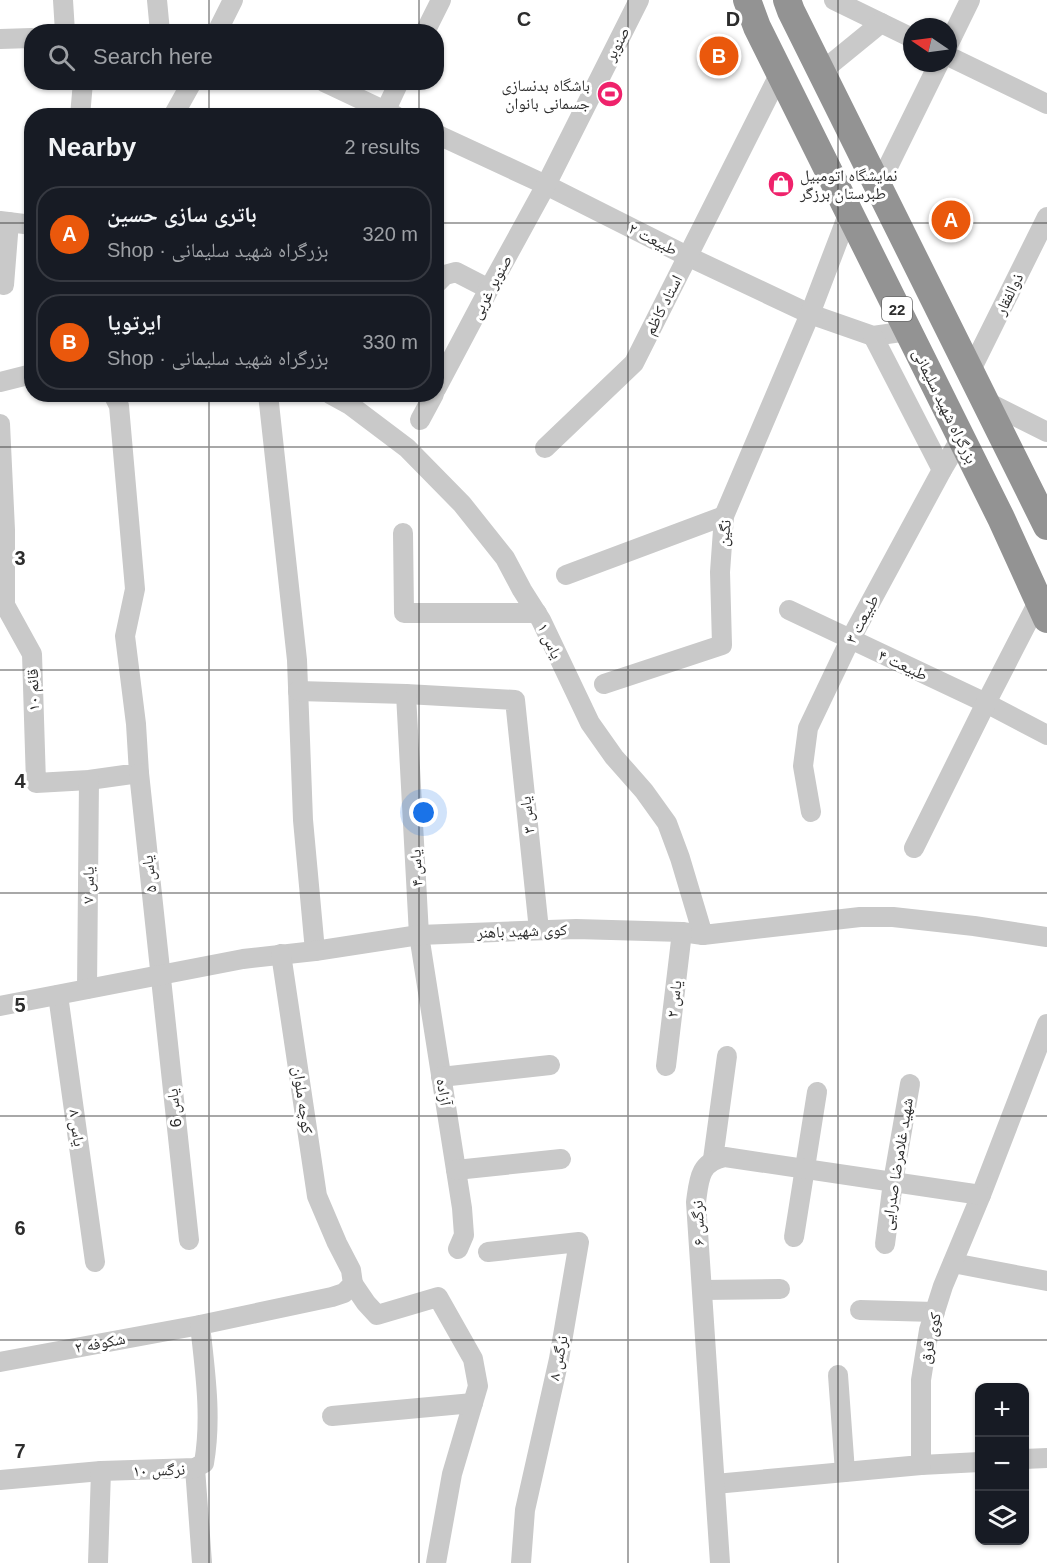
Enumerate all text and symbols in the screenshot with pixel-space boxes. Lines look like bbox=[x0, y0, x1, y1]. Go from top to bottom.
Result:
text: C bbox=[517, 8, 531, 30]
text: D bbox=[726, 8, 740, 30]
north arrow bbox=[903, 18, 957, 72]
search box bbox=[24, 24, 444, 90]
street label: صنوبر bbox=[601, 24, 634, 65]
pin: B bbox=[700, 34, 738, 78]
icon: search bbox=[45, 41, 78, 74]
text: Search here bbox=[93, 44, 213, 69]
place label: باشگاه بدنسازی جسمانی بانوان bbox=[502, 77, 590, 114]
sports icon: باشگاه بدنسازی جسمانی بانوان bbox=[595, 79, 625, 109]
text: Nearby bbox=[48, 132, 136, 162]
text: 2 results bbox=[344, 136, 420, 158]
place label: نمایشگاه اتومبیل طبرستان برزگر bbox=[799, 167, 898, 204]
shop icon: نمایشگاه اتومبیل طبرستان برزگر bbox=[766, 169, 796, 199]
pin: A bbox=[932, 198, 970, 242]
text: باتری سازی حسین bbox=[107, 202, 257, 227]
street label: طبیعت ۲ bbox=[626, 220, 680, 259]
text: A bbox=[62, 223, 77, 245]
text: 320 m bbox=[362, 223, 418, 245]
text: Shop · بزرگراه شهید سلیمانی bbox=[107, 239, 328, 261]
street label: صنوبر غربی bbox=[467, 252, 517, 323]
street label: ذوالفقار bbox=[991, 271, 1027, 319]
street label: استاد کاظم bbox=[641, 272, 687, 339]
road number: 22 bbox=[882, 297, 912, 321]
text: ایرتویا bbox=[107, 310, 162, 335]
text: B bbox=[62, 331, 77, 353]
text: 330 m bbox=[362, 331, 418, 353]
street label: بزرگراه شهید سلیمانی bbox=[908, 346, 980, 467]
text: Shop · بزرگراه شهید سلیمانی bbox=[107, 347, 328, 369]
street label: نگین bbox=[714, 519, 736, 548]
text: 3 bbox=[14, 547, 26, 569]
street label: طبیعت ٣ bbox=[842, 592, 882, 646]
street label: یاس ۱ bbox=[533, 620, 566, 662]
street label: طبیعت ۴ bbox=[875, 646, 930, 684]
street label: قائم ۱۰ bbox=[24, 668, 44, 712]
text: 4 bbox=[14, 770, 26, 792]
street label: یاس ۳ bbox=[517, 795, 539, 834]
your location bbox=[409, 798, 438, 827]
street label: یاس ۴ bbox=[407, 849, 427, 887]
street label: یاس ۵ bbox=[139, 854, 161, 893]
street label: یاس ۷ bbox=[79, 866, 99, 904]
street label: کوی شهید باهنر bbox=[475, 921, 568, 943]
street label: یاس ۲ bbox=[663, 979, 687, 1019]
text: 5 bbox=[14, 994, 26, 1016]
street label: کوچه ملوان bbox=[288, 1065, 316, 1135]
street label: آزاده bbox=[433, 1077, 455, 1108]
street label: یاس 6 bbox=[164, 1087, 186, 1128]
street label: شهید غلامرضا صدرایی bbox=[878, 1097, 918, 1232]
street label: یاس ۸ bbox=[64, 1108, 88, 1148]
street label: نرگس ۶ bbox=[689, 1200, 709, 1246]
text: 6 bbox=[14, 1217, 26, 1239]
street label: کوی قرق bbox=[916, 1310, 946, 1366]
street label: شکوفه ۲ bbox=[73, 1330, 127, 1357]
street label: نرگس ۸ bbox=[545, 1334, 573, 1382]
map controls bbox=[975, 1383, 1029, 1545]
button: + bbox=[975, 1383, 1029, 1437]
button: − bbox=[975, 1437, 1029, 1491]
text: 7 bbox=[14, 1440, 26, 1462]
street label: نرگس ۱۰ bbox=[132, 1461, 186, 1481]
button: layers bbox=[975, 1491, 1029, 1545]

